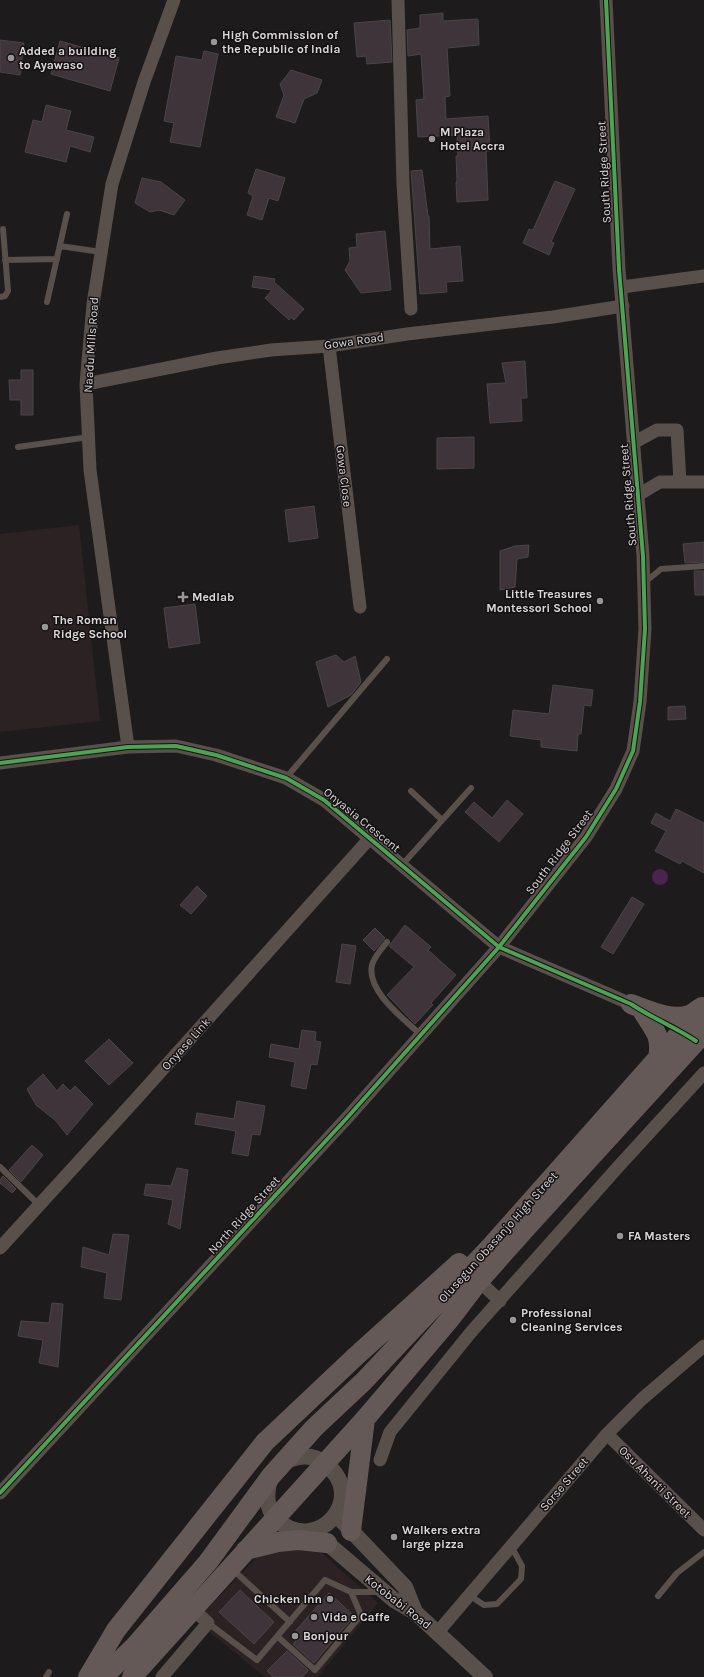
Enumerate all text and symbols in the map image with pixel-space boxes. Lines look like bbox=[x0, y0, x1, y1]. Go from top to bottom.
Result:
place label: High Commission of the Republic of India bbox=[222, 28, 341, 56]
marker: High Commission of the Republic of India bbox=[209, 37, 219, 47]
place label: Added a building to Ayawaso bbox=[19, 44, 116, 72]
marker: Added a building to Ayawaso bbox=[6, 53, 16, 63]
street label: South Ridge Street bbox=[594, 120, 614, 224]
place label: M Plaza Hotel Accra bbox=[440, 125, 505, 153]
marker: M Plaza Hotel Accra bbox=[427, 134, 437, 144]
street label: Naadu Mills Road bbox=[81, 297, 101, 393]
street label: Gowa Road bbox=[323, 330, 385, 352]
street label: South Ridge Street bbox=[617, 443, 639, 547]
street label: Gowa Close bbox=[333, 444, 355, 508]
place label: Little Treasures Montessori School bbox=[486, 587, 592, 615]
place label: Medlab bbox=[192, 590, 234, 604]
marker: Medlab bbox=[177, 591, 189, 603]
marker: Little Treasures Montessori School bbox=[595, 596, 605, 606]
place label: The Roman Ridge School bbox=[53, 613, 127, 641]
marker: The Roman Ridge School bbox=[40, 622, 50, 632]
street label: Onyasia Crescent bbox=[321, 785, 404, 856]
street label: South Ridge Street bbox=[523, 806, 596, 897]
street label: Onyase Link bbox=[159, 1015, 213, 1073]
street label: Olusegun Obasanjo High Street bbox=[436, 1168, 561, 1305]
street label: North Ridge Street bbox=[205, 1173, 283, 1257]
place label: FA Masters bbox=[628, 1229, 690, 1243]
marker: FA Masters bbox=[615, 1231, 625, 1241]
place label: Professional Cleaning Services bbox=[521, 1306, 622, 1334]
marker: Professional Cleaning Services bbox=[508, 1315, 518, 1325]
street label: Osu Ahanti Street bbox=[616, 1443, 694, 1521]
street label: Sorse Street bbox=[537, 1454, 591, 1514]
place label: Walkers extra large pizza bbox=[402, 1523, 481, 1551]
marker: Walkers extra large pizza bbox=[389, 1532, 399, 1542]
street label: Kotobabi Road bbox=[362, 1572, 434, 1632]
place label: Chicken Inn bbox=[254, 1592, 322, 1606]
marker: Chicken Inn bbox=[325, 1594, 335, 1604]
place label: Vida e Caffe bbox=[322, 1610, 390, 1624]
marker: Vida e Caffe bbox=[309, 1612, 319, 1622]
place label: Bonjour bbox=[303, 1629, 348, 1643]
marker: Bonjour bbox=[290, 1631, 300, 1641]

